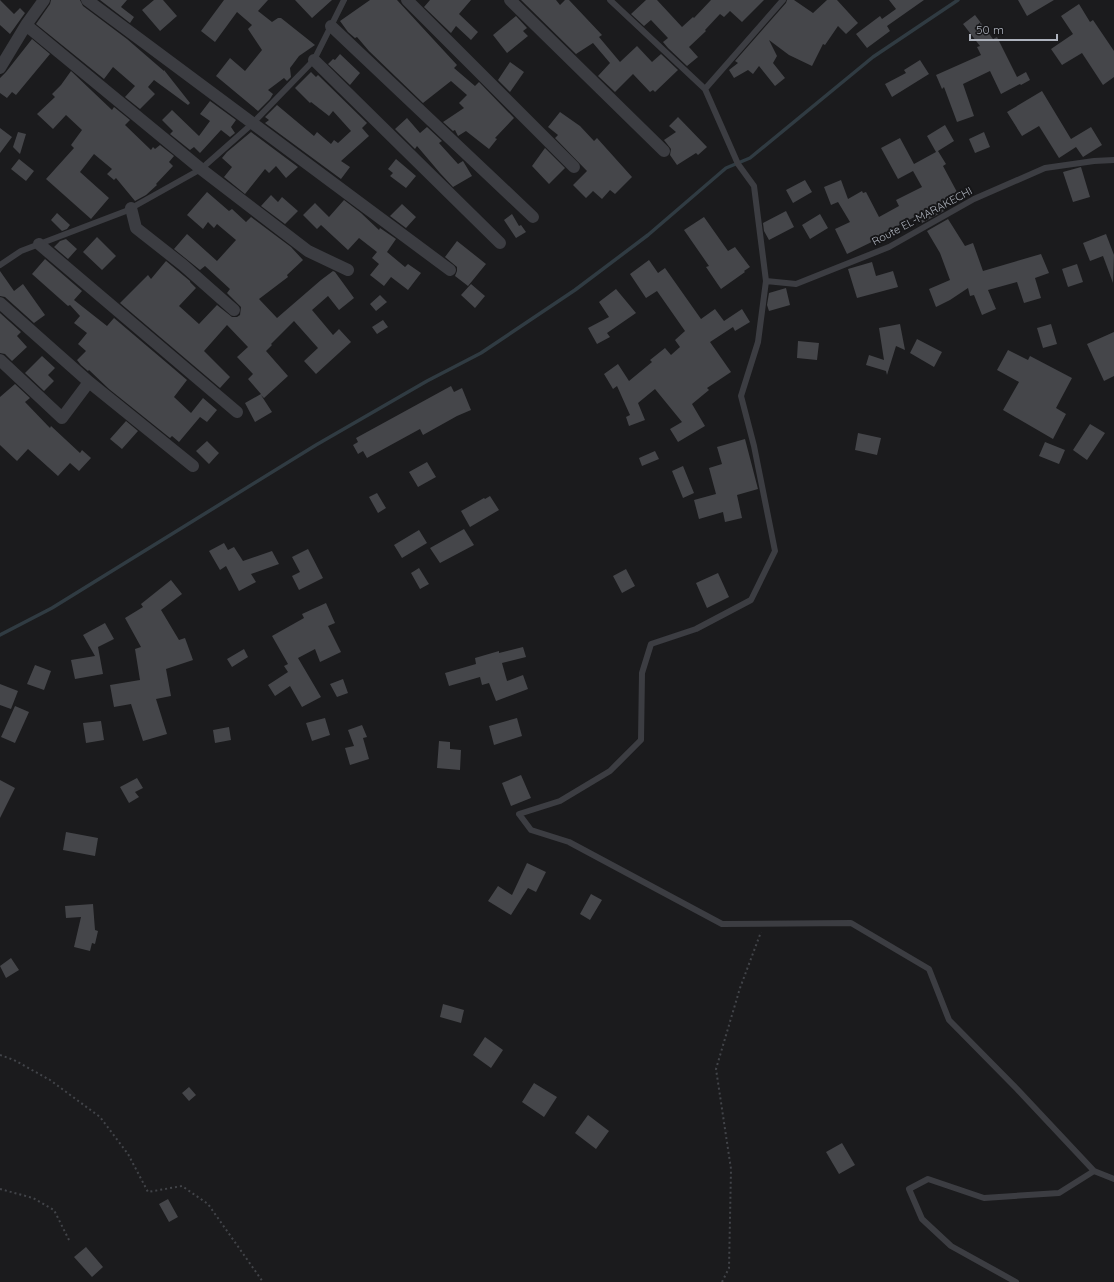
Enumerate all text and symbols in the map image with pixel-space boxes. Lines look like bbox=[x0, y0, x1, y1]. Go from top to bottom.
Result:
scale bar bbox=[970, 16, 1057, 42]
text: 50 m bbox=[976, 22, 1004, 37]
street label: Route EL-MARAKECHI bbox=[869, 184, 975, 248]

